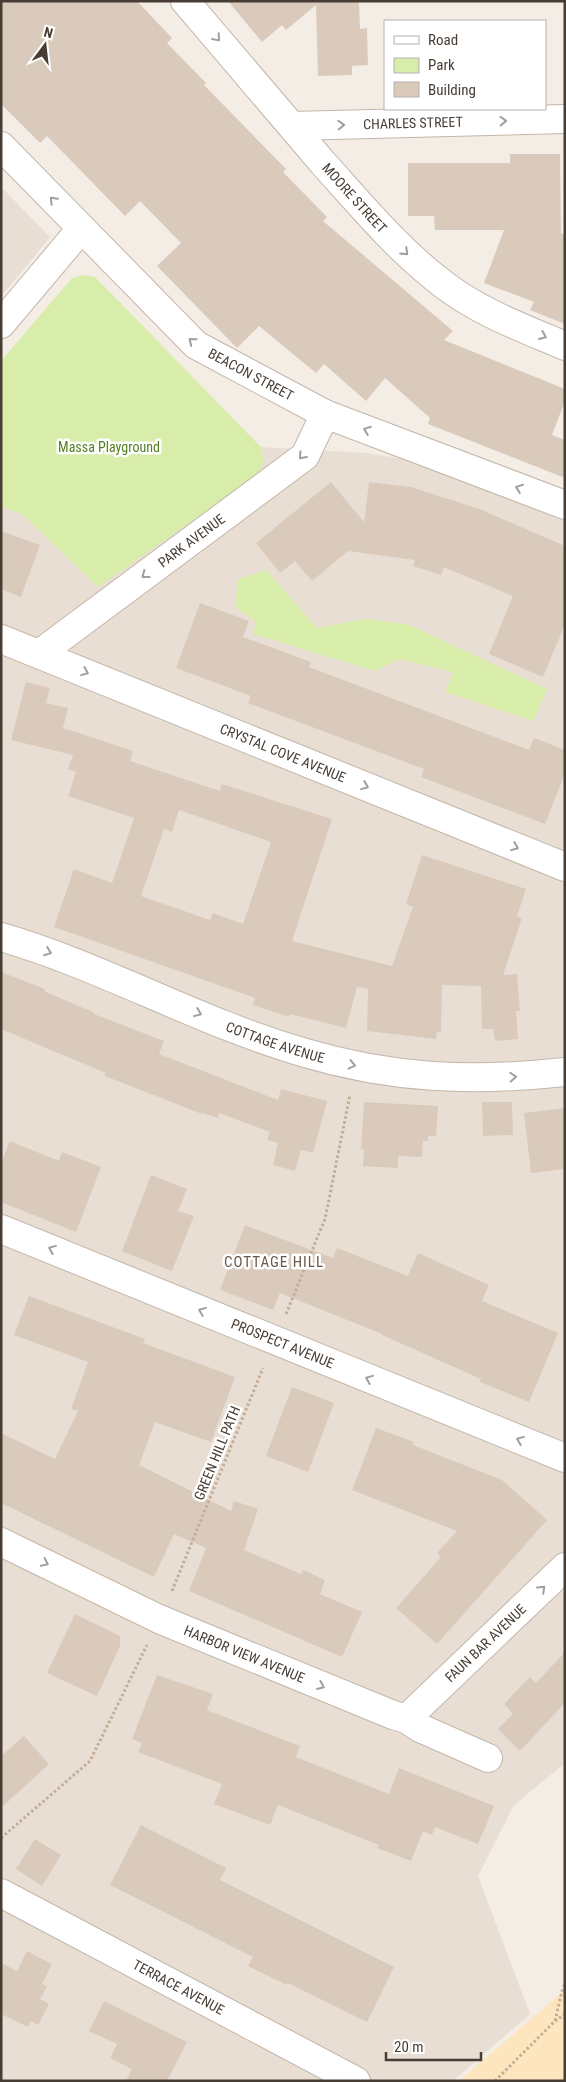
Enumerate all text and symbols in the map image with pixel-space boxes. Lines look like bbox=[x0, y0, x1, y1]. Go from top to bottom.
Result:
north arrow bbox=[20, 20, 70, 70]
legend bbox=[384, 20, 546, 110]
text: N bbox=[42, 24, 55, 41]
text: Road bbox=[428, 31, 458, 49]
one-way arrow bbox=[211, 33, 220, 42]
text: Park bbox=[428, 56, 455, 74]
text: Building bbox=[428, 81, 476, 99]
street label: CHARLES STREET bbox=[363, 114, 463, 132]
one-way arrow bbox=[499, 115, 507, 126]
one-way arrow bbox=[337, 120, 345, 130]
street label: MOORE STREET bbox=[319, 160, 390, 236]
one-way arrow bbox=[50, 197, 59, 206]
one-way arrow bbox=[400, 246, 409, 255]
one-way arrow bbox=[538, 330, 547, 341]
one-way arrow bbox=[188, 337, 197, 346]
street label: BEACON STREET bbox=[206, 345, 296, 404]
one-way arrow bbox=[364, 426, 372, 436]
park label: Massa Playground bbox=[58, 439, 160, 455]
one-way arrow bbox=[299, 450, 308, 459]
one-way arrow bbox=[515, 484, 524, 494]
street label: PARK AVENUE bbox=[155, 511, 228, 571]
one-way arrow bbox=[141, 569, 151, 578]
one-way arrow bbox=[80, 667, 88, 677]
street label: CRYSTAL COVE AVENUE bbox=[218, 720, 348, 786]
one-way arrow bbox=[360, 780, 369, 790]
one-way arrow bbox=[511, 841, 519, 851]
one-way arrow bbox=[43, 946, 51, 956]
one-way arrow bbox=[193, 1007, 202, 1017]
street label: COTTAGE AVENUE bbox=[224, 1018, 326, 1066]
one-way arrow bbox=[347, 1059, 356, 1070]
one-way arrow bbox=[510, 1071, 518, 1082]
one-way arrow bbox=[48, 1245, 57, 1256]
district label: COTTAGE HILL bbox=[224, 1253, 324, 1271]
one-way arrow bbox=[198, 1306, 207, 1317]
street label: PROSPECT AVENUE bbox=[229, 1315, 336, 1371]
one-way arrow bbox=[365, 1374, 374, 1385]
street label: GREEN HILL PATH bbox=[191, 1404, 243, 1502]
one-way arrow bbox=[516, 1435, 524, 1445]
one-way arrow bbox=[40, 1557, 49, 1567]
one-way arrow bbox=[537, 1586, 546, 1595]
street label: FAUN BAR AVENUE bbox=[442, 1601, 529, 1685]
street label: HARBOR VIEW AVENUE bbox=[182, 1622, 307, 1686]
one-way arrow bbox=[316, 1679, 325, 1690]
street label: TERRACE AVENUE bbox=[130, 1956, 227, 2018]
scale bar bbox=[386, 2030, 481, 2062]
text: 20 m bbox=[394, 2038, 424, 2056]

